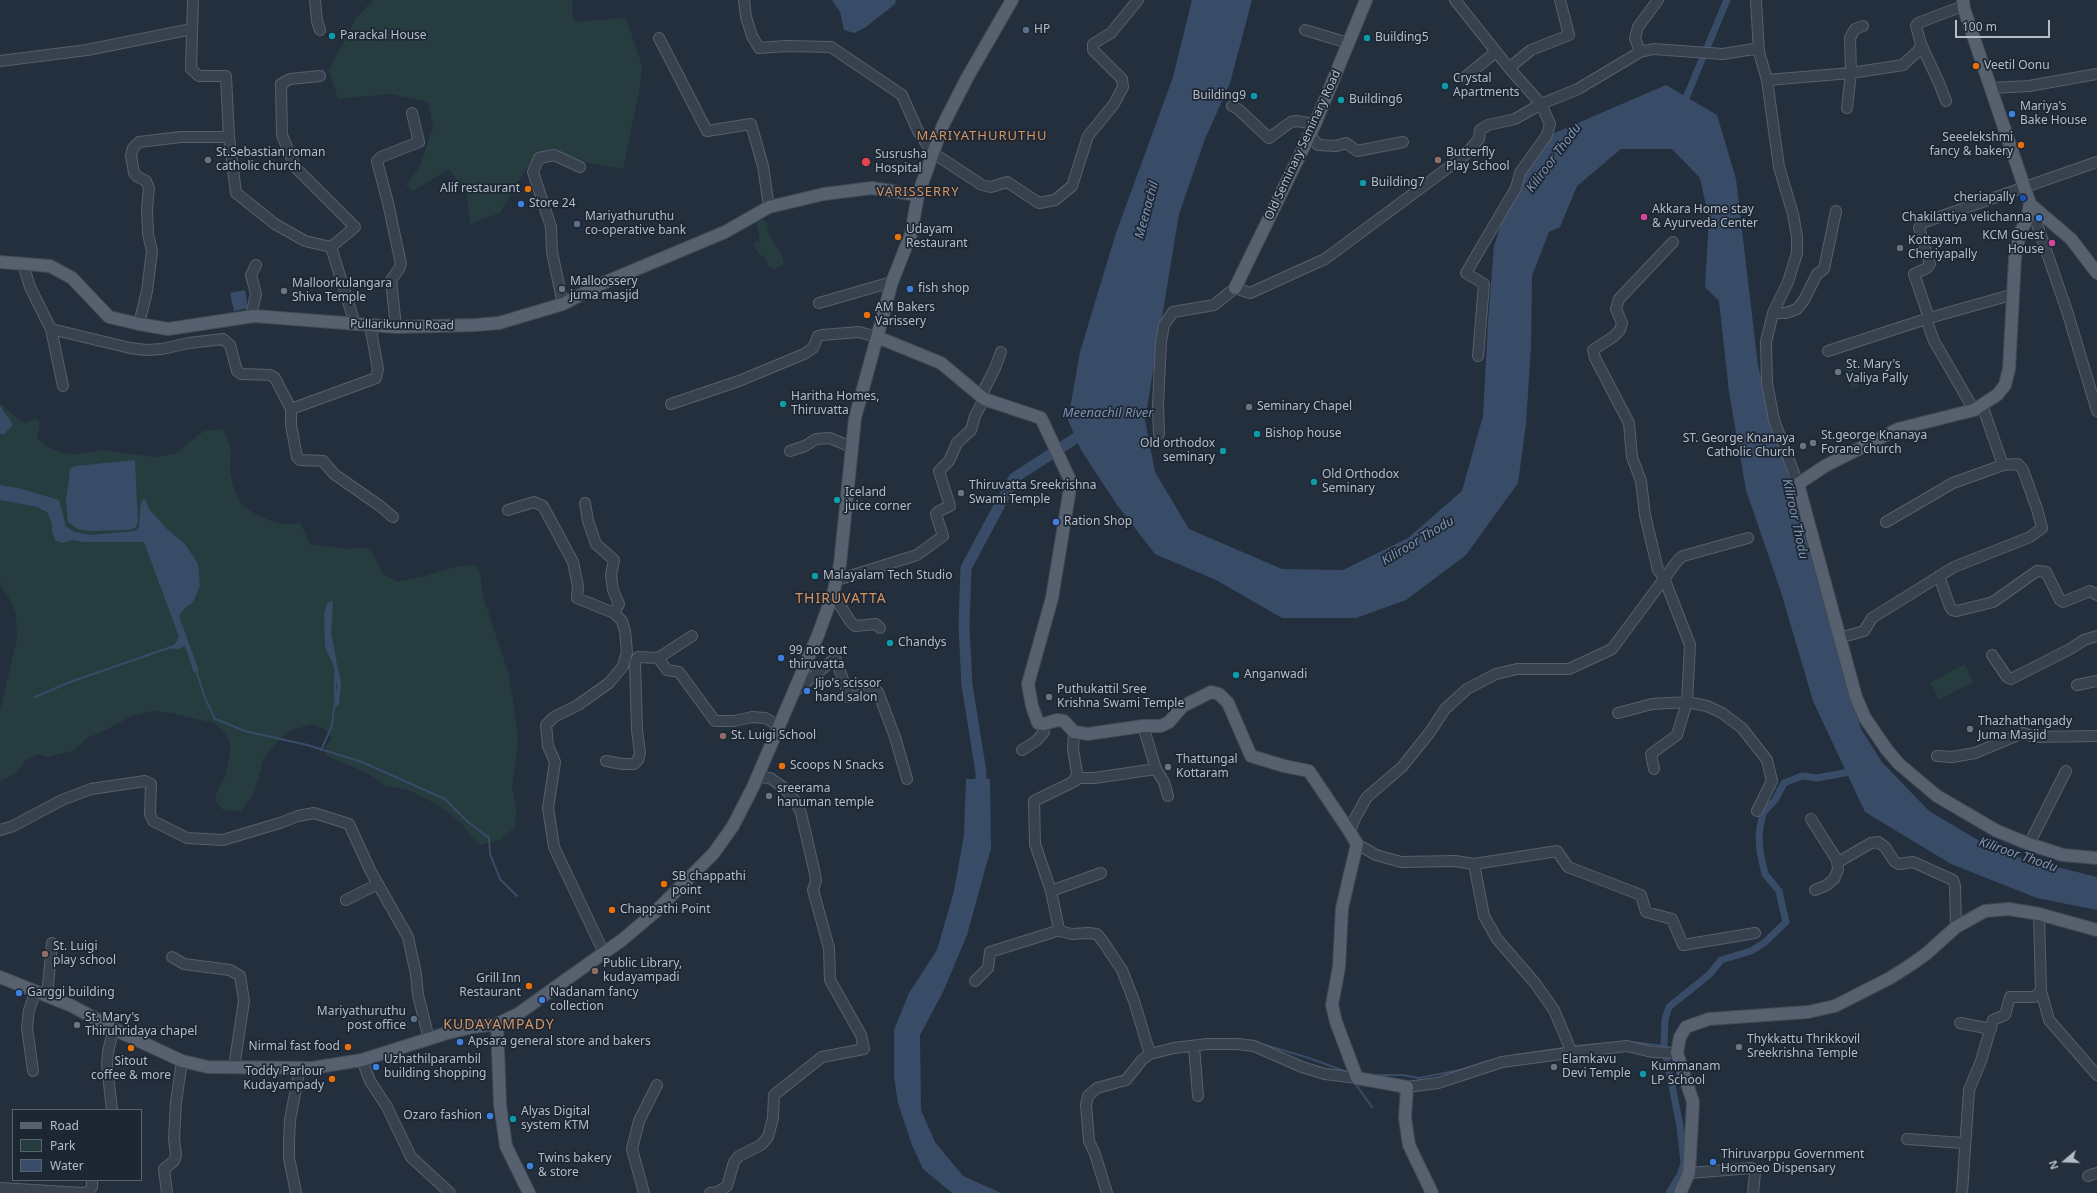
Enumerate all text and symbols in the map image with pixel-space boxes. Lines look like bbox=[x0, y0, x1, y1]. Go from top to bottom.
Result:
scale bar bbox=[1957, 12, 2052, 38]
text: 100 m bbox=[1962, 18, 1997, 35]
place label: HP bbox=[1034, 23, 1050, 37]
marker: HP bbox=[1021, 25, 1031, 35]
place label: Parackal House bbox=[340, 29, 427, 43]
marker: Parackal House bbox=[327, 31, 337, 41]
place label: Building5 bbox=[1375, 31, 1429, 45]
marker: Building5 bbox=[1362, 33, 1372, 43]
place label: Veetil Oonu bbox=[1984, 59, 2050, 73]
marker: Veetil Oonu bbox=[1971, 61, 1981, 71]
street label: Old Seminary Seminary Road bbox=[1262, 68, 1344, 222]
place label: Crystal Apartments bbox=[1453, 72, 1520, 100]
marker: Crystal Apartments bbox=[1440, 81, 1450, 91]
place label: Building9 bbox=[1192, 89, 1246, 103]
marker: Building9 bbox=[1249, 91, 1259, 101]
place label: Building6 bbox=[1349, 93, 1403, 107]
marker: Building6 bbox=[1336, 95, 1346, 105]
place label: Mariya's Bake House bbox=[2020, 100, 2087, 128]
marker: Mariya's Bake House bbox=[2007, 109, 2017, 119]
water label: Kiliroor Thodu bbox=[1523, 121, 1585, 195]
district label: MARIYATHURUTHU bbox=[917, 128, 1047, 144]
place label: Seeelekshmi fancy & bakery bbox=[1929, 131, 2013, 159]
marker: Seeelekshmi fancy & bakery bbox=[2016, 140, 2026, 150]
place label: St.Sebastian roman catholic church bbox=[216, 146, 325, 174]
place label: Butterfly Play School bbox=[1446, 146, 1510, 174]
place label: Susrusha Hospital bbox=[875, 148, 927, 176]
marker: St.Sebastian roman catholic church bbox=[203, 155, 213, 165]
marker: Butterfly Play School bbox=[1433, 155, 1443, 165]
marker: Susrusha Hospital bbox=[860, 156, 872, 168]
place label: Building7 bbox=[1371, 176, 1425, 190]
marker: Building7 bbox=[1358, 178, 1368, 188]
water label: Meenachil bbox=[1132, 180, 1162, 240]
place label: Alif restaurant bbox=[440, 182, 520, 196]
marker: Alif restaurant bbox=[523, 184, 533, 194]
district label: VARISSERRY bbox=[876, 184, 960, 200]
place label: cheriapally bbox=[1954, 191, 2015, 205]
marker: cheriapally bbox=[2018, 193, 2028, 203]
place label: Store 24 bbox=[529, 197, 576, 211]
marker: Store 24 bbox=[516, 199, 526, 209]
place label: Akkara Home stay & Ayurveda Center bbox=[1652, 203, 1758, 231]
place label: Mariyathuruthu co-operative bank bbox=[585, 210, 686, 238]
place label: Chakilattiya velichanna bbox=[1902, 211, 2031, 225]
marker: Akkara Home stay & Ayurveda Center bbox=[1639, 212, 1649, 222]
marker: Chakilattiya velichanna bbox=[2034, 213, 2044, 223]
marker: Mariyathuruthu co-operative bank bbox=[572, 219, 582, 229]
place label: Udayam Restaurant bbox=[906, 223, 968, 251]
place label: KCM Guest House bbox=[1982, 229, 2044, 257]
marker: Udayam Restaurant bbox=[893, 232, 903, 242]
place label: Kottayam Cheriyapally bbox=[1908, 234, 1977, 262]
marker: KCM Guest House bbox=[2047, 238, 2057, 248]
marker: Kottayam Cheriyapally bbox=[1895, 243, 1905, 253]
place label: Malloossery juma masjid bbox=[570, 275, 639, 303]
place label: Malloorkulangara Shiva Temple bbox=[292, 277, 392, 305]
place label: fish shop bbox=[918, 282, 969, 296]
marker: Malloossery juma masjid bbox=[557, 284, 567, 294]
marker: fish shop bbox=[905, 284, 915, 294]
marker: Malloorkulangara Shiva Temple bbox=[279, 286, 289, 296]
place label: AM Bakers Varissery bbox=[875, 301, 935, 329]
marker: AM Bakers Varissery bbox=[862, 310, 872, 320]
street label: Pullarikunnu Road bbox=[350, 317, 454, 333]
place label: St. Mary's Valiya Pally bbox=[1846, 358, 1908, 386]
marker: St. Mary's Valiya Pally bbox=[1833, 367, 1843, 377]
place label: Haritha Homes, Thiruvatta bbox=[791, 390, 879, 418]
marker: Haritha Homes, Thiruvatta bbox=[778, 399, 788, 409]
place label: Seminary Chapel bbox=[1257, 400, 1352, 414]
marker: Seminary Chapel bbox=[1244, 402, 1254, 412]
water label: Meenachil River bbox=[1063, 405, 1153, 421]
place label: Bishop house bbox=[1265, 427, 1341, 441]
marker: Bishop house bbox=[1252, 429, 1262, 439]
place label: St.george Knanaya Forane church bbox=[1821, 429, 1927, 457]
place label: ST. George Knanaya Catholic Church bbox=[1683, 432, 1795, 460]
place label: Old orthodox seminary bbox=[1140, 437, 1215, 465]
marker: St.george Knanaya Forane church bbox=[1808, 438, 1818, 448]
marker: ST. George Knanaya Catholic Church bbox=[1798, 441, 1808, 451]
marker: Old orthodox seminary bbox=[1218, 446, 1228, 456]
place label: Old Orthodox Seminary bbox=[1322, 468, 1399, 496]
marker: Old Orthodox Seminary bbox=[1309, 477, 1319, 487]
water label: Kiliroor Thodu bbox=[1779, 477, 1811, 561]
place label: Thiruvatta Sreekrishna Swami Temple bbox=[969, 479, 1097, 507]
place label: Iceland juice corner bbox=[845, 486, 911, 514]
marker: Thiruvatta Sreekrishna Swami Temple bbox=[956, 488, 966, 498]
marker: Iceland juice corner bbox=[832, 495, 842, 505]
water label: Kiliroor Thodu bbox=[1379, 513, 1457, 569]
place label: Ration Shop bbox=[1064, 515, 1132, 529]
marker: Ration Shop bbox=[1051, 517, 1061, 527]
place label: Malayalam Tech Studio bbox=[823, 569, 952, 583]
marker: Malayalam Tech Studio bbox=[810, 571, 820, 581]
district label: THIRUVATTA bbox=[795, 591, 887, 607]
place label: Chandys bbox=[898, 636, 946, 650]
marker: Chandys bbox=[885, 638, 895, 648]
place label: 99 not out thiruvatta bbox=[789, 644, 847, 672]
marker: 99 not out thiruvatta bbox=[776, 653, 786, 663]
place label: Anganwadi bbox=[1244, 668, 1307, 682]
marker: Anganwadi bbox=[1231, 670, 1241, 680]
place label: Jijo's scissor hand salon bbox=[815, 677, 881, 705]
place label: Puthukattil Sree Krishna Swami Temple bbox=[1057, 683, 1184, 711]
marker: Jijo's scissor hand salon bbox=[802, 686, 812, 696]
marker: Puthukattil Sree Krishna Swami Temple bbox=[1044, 692, 1054, 702]
place label: Thazhathangady Juma Masjid bbox=[1978, 715, 2072, 743]
marker: Thazhathangady Juma Masjid bbox=[1965, 724, 1975, 734]
place label: St. Luigi School bbox=[731, 729, 816, 743]
marker: St. Luigi School bbox=[718, 731, 728, 741]
place label: Thattungal Kottaram bbox=[1176, 753, 1238, 781]
place label: Scoops N Snacks bbox=[790, 759, 884, 773]
marker: Scoops N Snacks bbox=[777, 761, 787, 771]
marker: Thattungal Kottaram bbox=[1163, 762, 1173, 772]
place label: sreerama hanuman temple bbox=[777, 782, 874, 810]
marker: sreerama hanuman temple bbox=[764, 791, 774, 801]
water label: Kiliroor Thodu bbox=[1977, 834, 2059, 876]
place label: SB chappathi point bbox=[672, 870, 746, 898]
marker: SB chappathi point bbox=[659, 879, 669, 889]
place label: Chappathi Point bbox=[620, 903, 711, 917]
marker: Chappathi Point bbox=[607, 905, 617, 915]
place label: St. Luigi play school bbox=[53, 940, 116, 968]
marker: St. Luigi play school bbox=[40, 949, 50, 959]
place label: Public Library, kudayampadi bbox=[603, 957, 682, 985]
marker: Public Library, kudayampadi bbox=[590, 966, 600, 976]
place label: Grill Inn Restaurant bbox=[459, 972, 521, 1000]
marker: Grill Inn Restaurant bbox=[524, 981, 534, 991]
place label: Garggi building bbox=[27, 986, 115, 1000]
place label: Nadanam fancy collection bbox=[550, 986, 639, 1014]
marker: Garggi building bbox=[14, 988, 24, 998]
marker: Nadanam fancy collection bbox=[537, 995, 547, 1005]
place label: Mariyathuruthu post office bbox=[317, 1005, 406, 1033]
place label: St. Mary's Thiruhridaya chapel bbox=[85, 1011, 197, 1039]
marker: Mariyathuruthu post office bbox=[409, 1014, 419, 1024]
district label: KUDAYAMPADY bbox=[443, 1017, 555, 1033]
marker: St. Mary's Thiruhridaya chapel bbox=[72, 1020, 82, 1030]
place label: Thykkattu Thrikkovil Sreekrishna Temple bbox=[1747, 1033, 1860, 1061]
place label: Apsara general store and bakers bbox=[468, 1035, 651, 1049]
marker: Apsara general store and bakers bbox=[455, 1037, 465, 1047]
place label: Nirmal fast food bbox=[249, 1040, 340, 1054]
marker: Nirmal fast food bbox=[343, 1042, 353, 1052]
marker: Thykkattu Thrikkovil Sreekrishna Temple bbox=[1734, 1042, 1744, 1052]
marker: Sitout coffee & more bbox=[126, 1043, 136, 1053]
place label: Uzhathilparambil building shopping bbox=[384, 1053, 486, 1081]
place label: Elamkavu Devi Temple bbox=[1562, 1053, 1631, 1081]
place label: Sitout coffee & more bbox=[91, 1055, 171, 1083]
place label: Kummanam LP School bbox=[1651, 1060, 1720, 1088]
marker: Uzhathilparambil building shopping bbox=[371, 1062, 381, 1072]
marker: Elamkavu Devi Temple bbox=[1549, 1062, 1559, 1072]
place label: Toddy Parlour Kudayampady bbox=[243, 1065, 324, 1093]
marker: Kummanam LP School bbox=[1638, 1069, 1648, 1079]
marker: Toddy Parlour Kudayampady bbox=[327, 1074, 337, 1084]
place label: Alyas Digital system KTM bbox=[521, 1105, 590, 1133]
legend bbox=[12, 1109, 142, 1181]
place label: Ozaro fashion bbox=[403, 1109, 482, 1123]
marker: Ozaro fashion bbox=[485, 1111, 495, 1121]
marker: Alyas Digital system KTM bbox=[508, 1114, 518, 1124]
text: Road bbox=[50, 1117, 79, 1134]
text: Park bbox=[50, 1137, 75, 1154]
north arrow bbox=[2045, 1141, 2085, 1181]
place label: Thiruvarppu Government Homoeo Dispensary bbox=[1721, 1148, 1864, 1176]
place label: Twins bakery & store bbox=[538, 1152, 612, 1180]
text: Water bbox=[50, 1157, 84, 1174]
marker: Thiruvarppu Government Homoeo Dispensary bbox=[1708, 1157, 1718, 1167]
text: N bbox=[2045, 1158, 2062, 1172]
marker: Twins bakery & store bbox=[525, 1161, 535, 1171]

